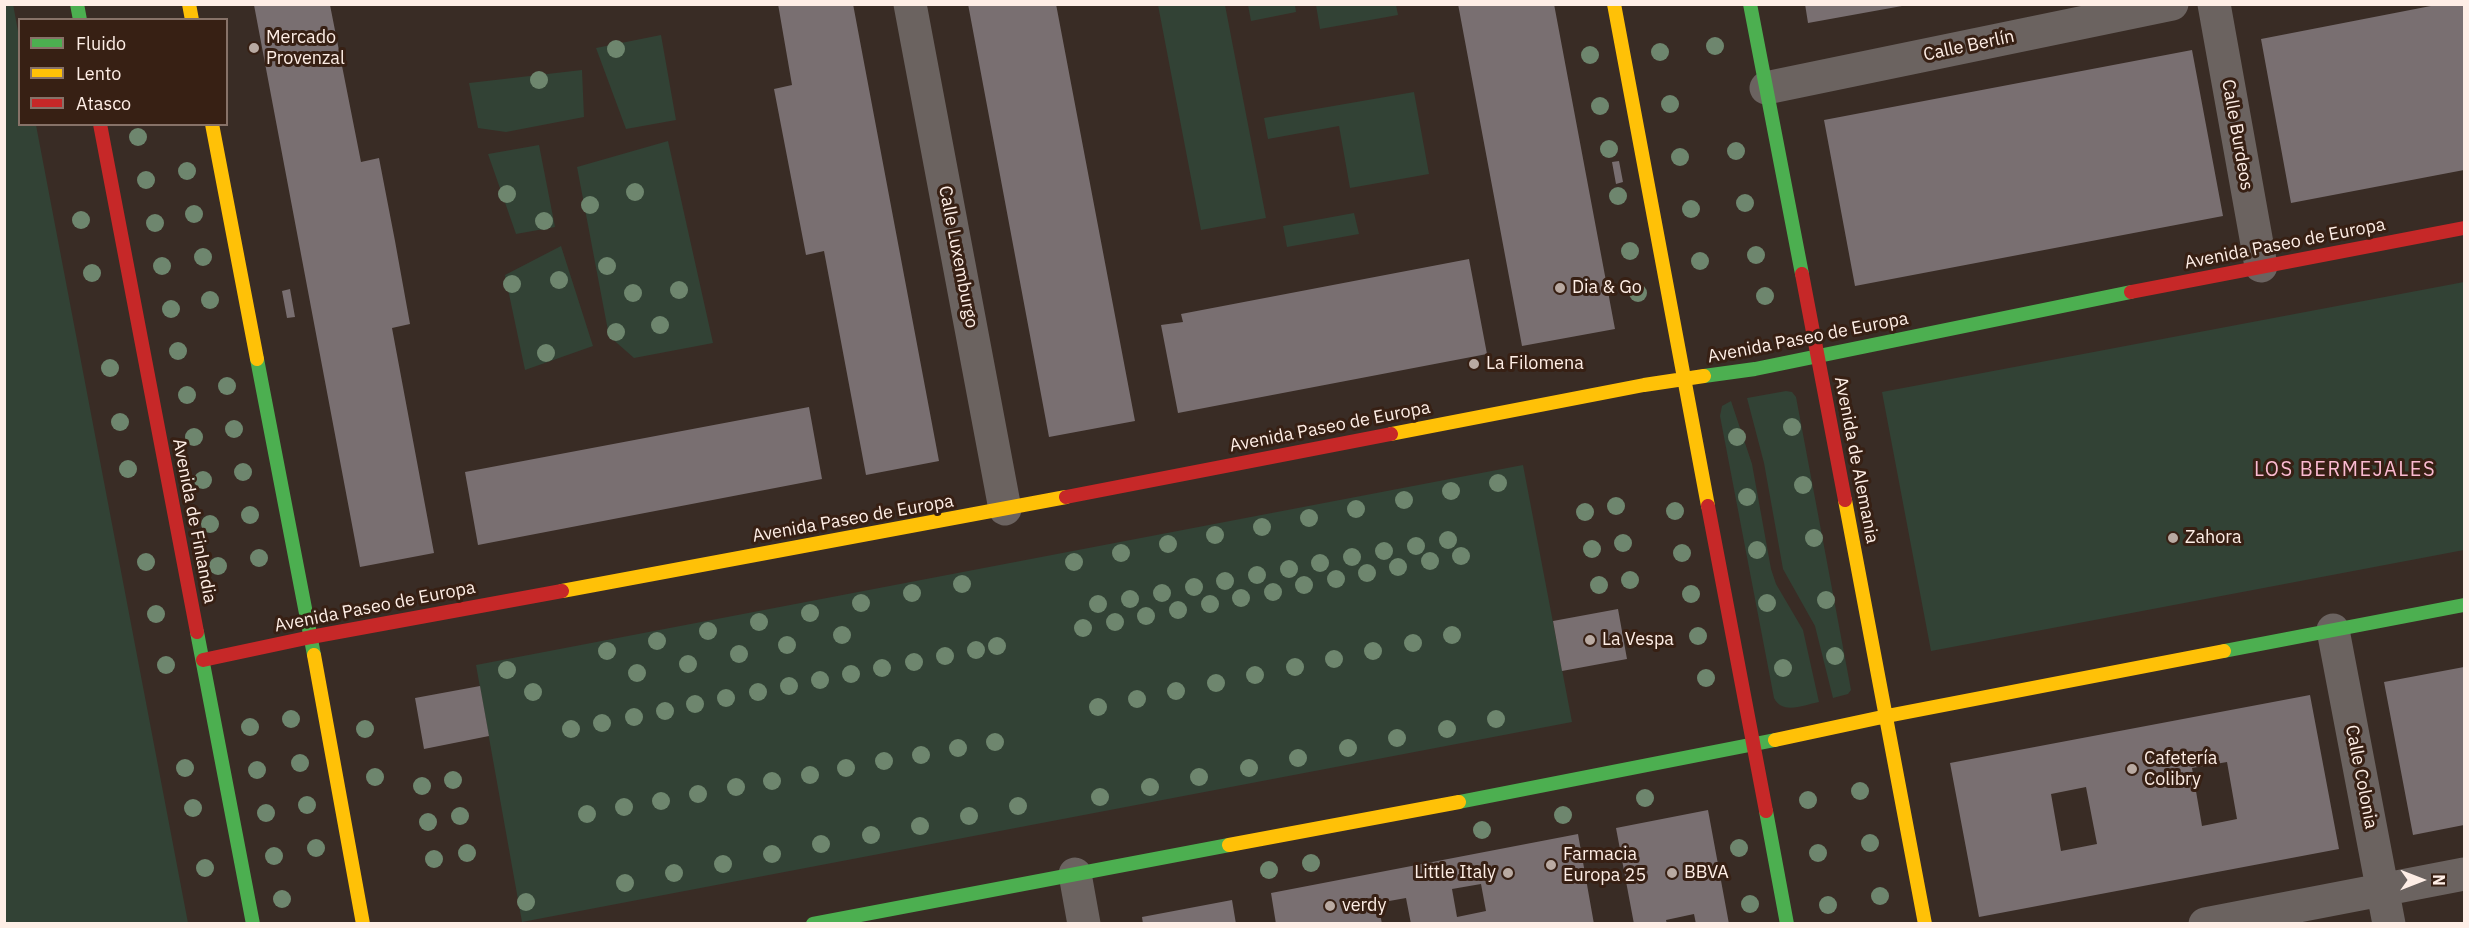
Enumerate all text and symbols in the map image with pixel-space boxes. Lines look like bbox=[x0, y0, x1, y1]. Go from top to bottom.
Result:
legend bbox=[18, 18, 228, 126]
street label: Calle Berlín bbox=[1922, 26, 2016, 66]
place label: Mercado Provenzal bbox=[266, 27, 345, 70]
text: Fluido bbox=[76, 32, 126, 55]
marker: Mercado Provenzal bbox=[247, 41, 261, 55]
text: Lento bbox=[76, 62, 121, 85]
street label: Calle Burdeos bbox=[2217, 78, 2257, 192]
text: Atasco bbox=[76, 92, 131, 115]
street label: Calle Luxemburgo bbox=[934, 184, 982, 330]
street label: Avenida Paseo de Europa bbox=[2183, 214, 2387, 274]
place label: Dia & Go bbox=[1572, 277, 1642, 299]
marker: Dia & Go bbox=[1553, 281, 1567, 295]
street label: Avenida Paseo de Europa bbox=[1706, 308, 1910, 368]
place label: La Filomena bbox=[1486, 353, 1584, 375]
marker: La Filomena bbox=[1467, 357, 1481, 371]
street label: Avenida de Alemania bbox=[1829, 375, 1883, 545]
street label: Avenida Paseo de Europa bbox=[1228, 397, 1432, 457]
street label: Avenida de Finlandia bbox=[167, 437, 221, 605]
district label: LOS BERMEJALES bbox=[2254, 458, 2436, 482]
street label: Avenida Paseo de Europa bbox=[751, 491, 955, 547]
place label: Zahora bbox=[2185, 527, 2242, 549]
marker: Zahora bbox=[2166, 531, 2180, 545]
street label: Avenida Paseo de Europa bbox=[273, 577, 477, 637]
place label: La Vespa bbox=[1602, 629, 1674, 651]
marker: La Vespa bbox=[1583, 633, 1597, 647]
street label: Calle Colonia bbox=[2340, 723, 2382, 831]
place label: Cafetería Colibry bbox=[2144, 748, 2217, 790]
marker: Cafetería Colibry bbox=[2125, 762, 2139, 776]
place label: Farmacia Europa 25 bbox=[1563, 844, 1646, 886]
north arrow bbox=[2391, 850, 2451, 910]
marker: Farmacia Europa 25 bbox=[1544, 858, 1558, 872]
place label: Little Italy bbox=[1414, 862, 1496, 884]
place label: BBVA bbox=[1684, 862, 1729, 884]
marker: Little Italy bbox=[1501, 866, 1515, 880]
marker: BBVA bbox=[1665, 866, 1679, 880]
text: N bbox=[2429, 874, 2449, 886]
place label: verdy bbox=[1342, 895, 1387, 917]
marker: verdy bbox=[1323, 899, 1337, 913]

